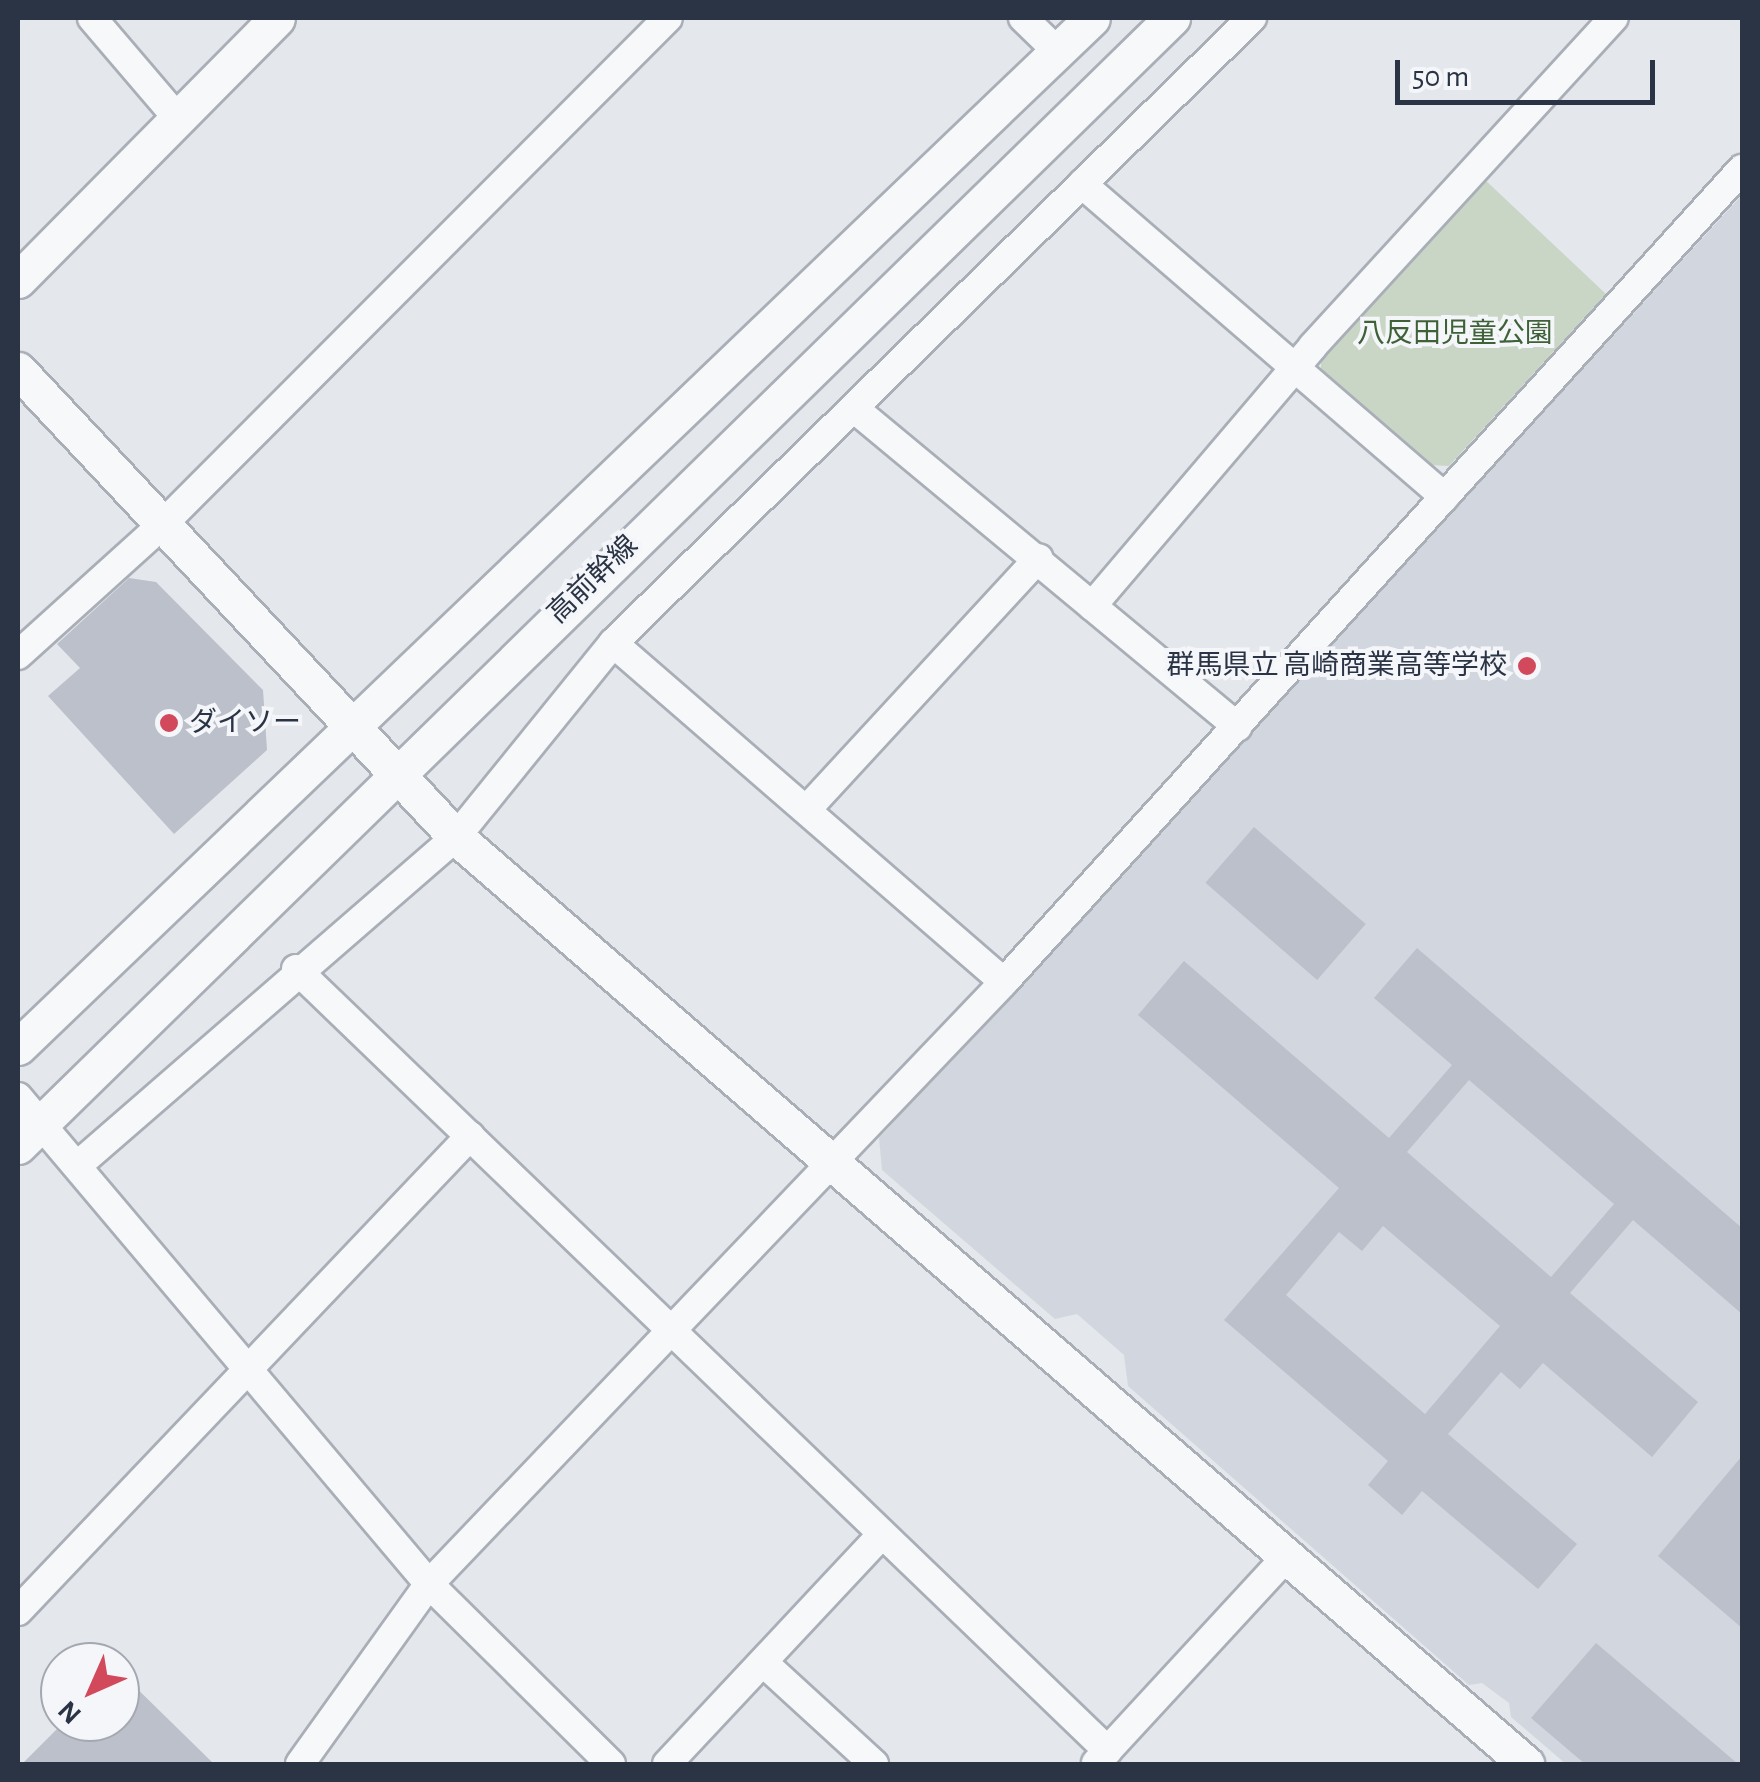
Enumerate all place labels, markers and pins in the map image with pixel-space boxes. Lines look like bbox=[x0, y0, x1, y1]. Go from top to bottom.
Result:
place label: 群馬県立 高崎商業高等学校 bbox=[1166, 649, 1507, 683]
marker: 群馬県立 高崎商業高等学校 bbox=[1516, 655, 1538, 677]
place label: ダイソー bbox=[189, 706, 301, 740]
marker: ダイソー bbox=[158, 712, 180, 734]

